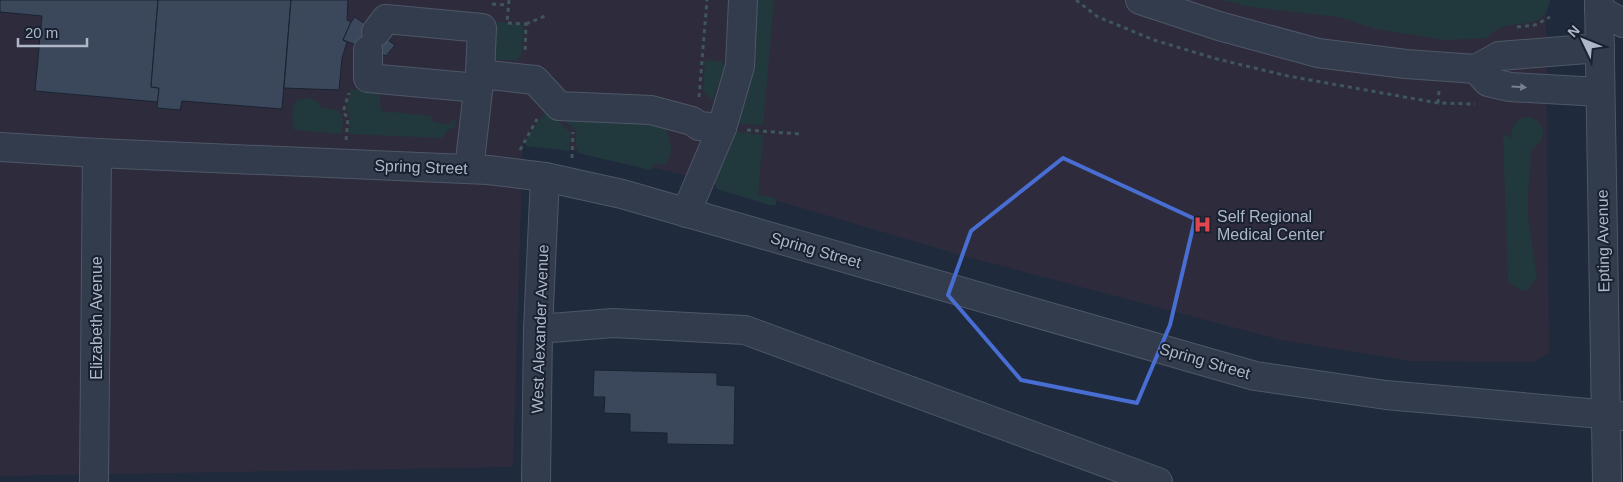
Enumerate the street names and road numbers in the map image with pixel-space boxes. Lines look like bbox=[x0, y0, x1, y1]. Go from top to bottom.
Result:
street label: Spring Street bbox=[374, 157, 469, 177]
street label: Epting Avenue bbox=[1594, 189, 1612, 293]
street label: Spring Street bbox=[769, 229, 864, 271]
street label: West Alexander Avenue bbox=[529, 244, 551, 414]
street label: Elizabeth Avenue bbox=[88, 256, 105, 380]
street label: Spring Street bbox=[1158, 340, 1253, 382]

